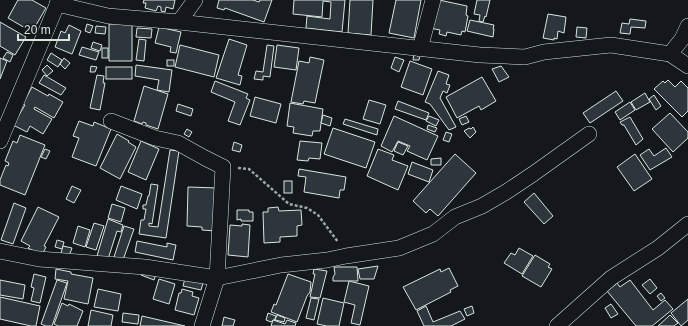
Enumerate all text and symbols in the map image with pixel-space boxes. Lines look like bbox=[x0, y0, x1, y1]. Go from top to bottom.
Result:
scale bar bbox=[18, 16, 69, 42]
text: 20 m bbox=[24, 23, 51, 37]

